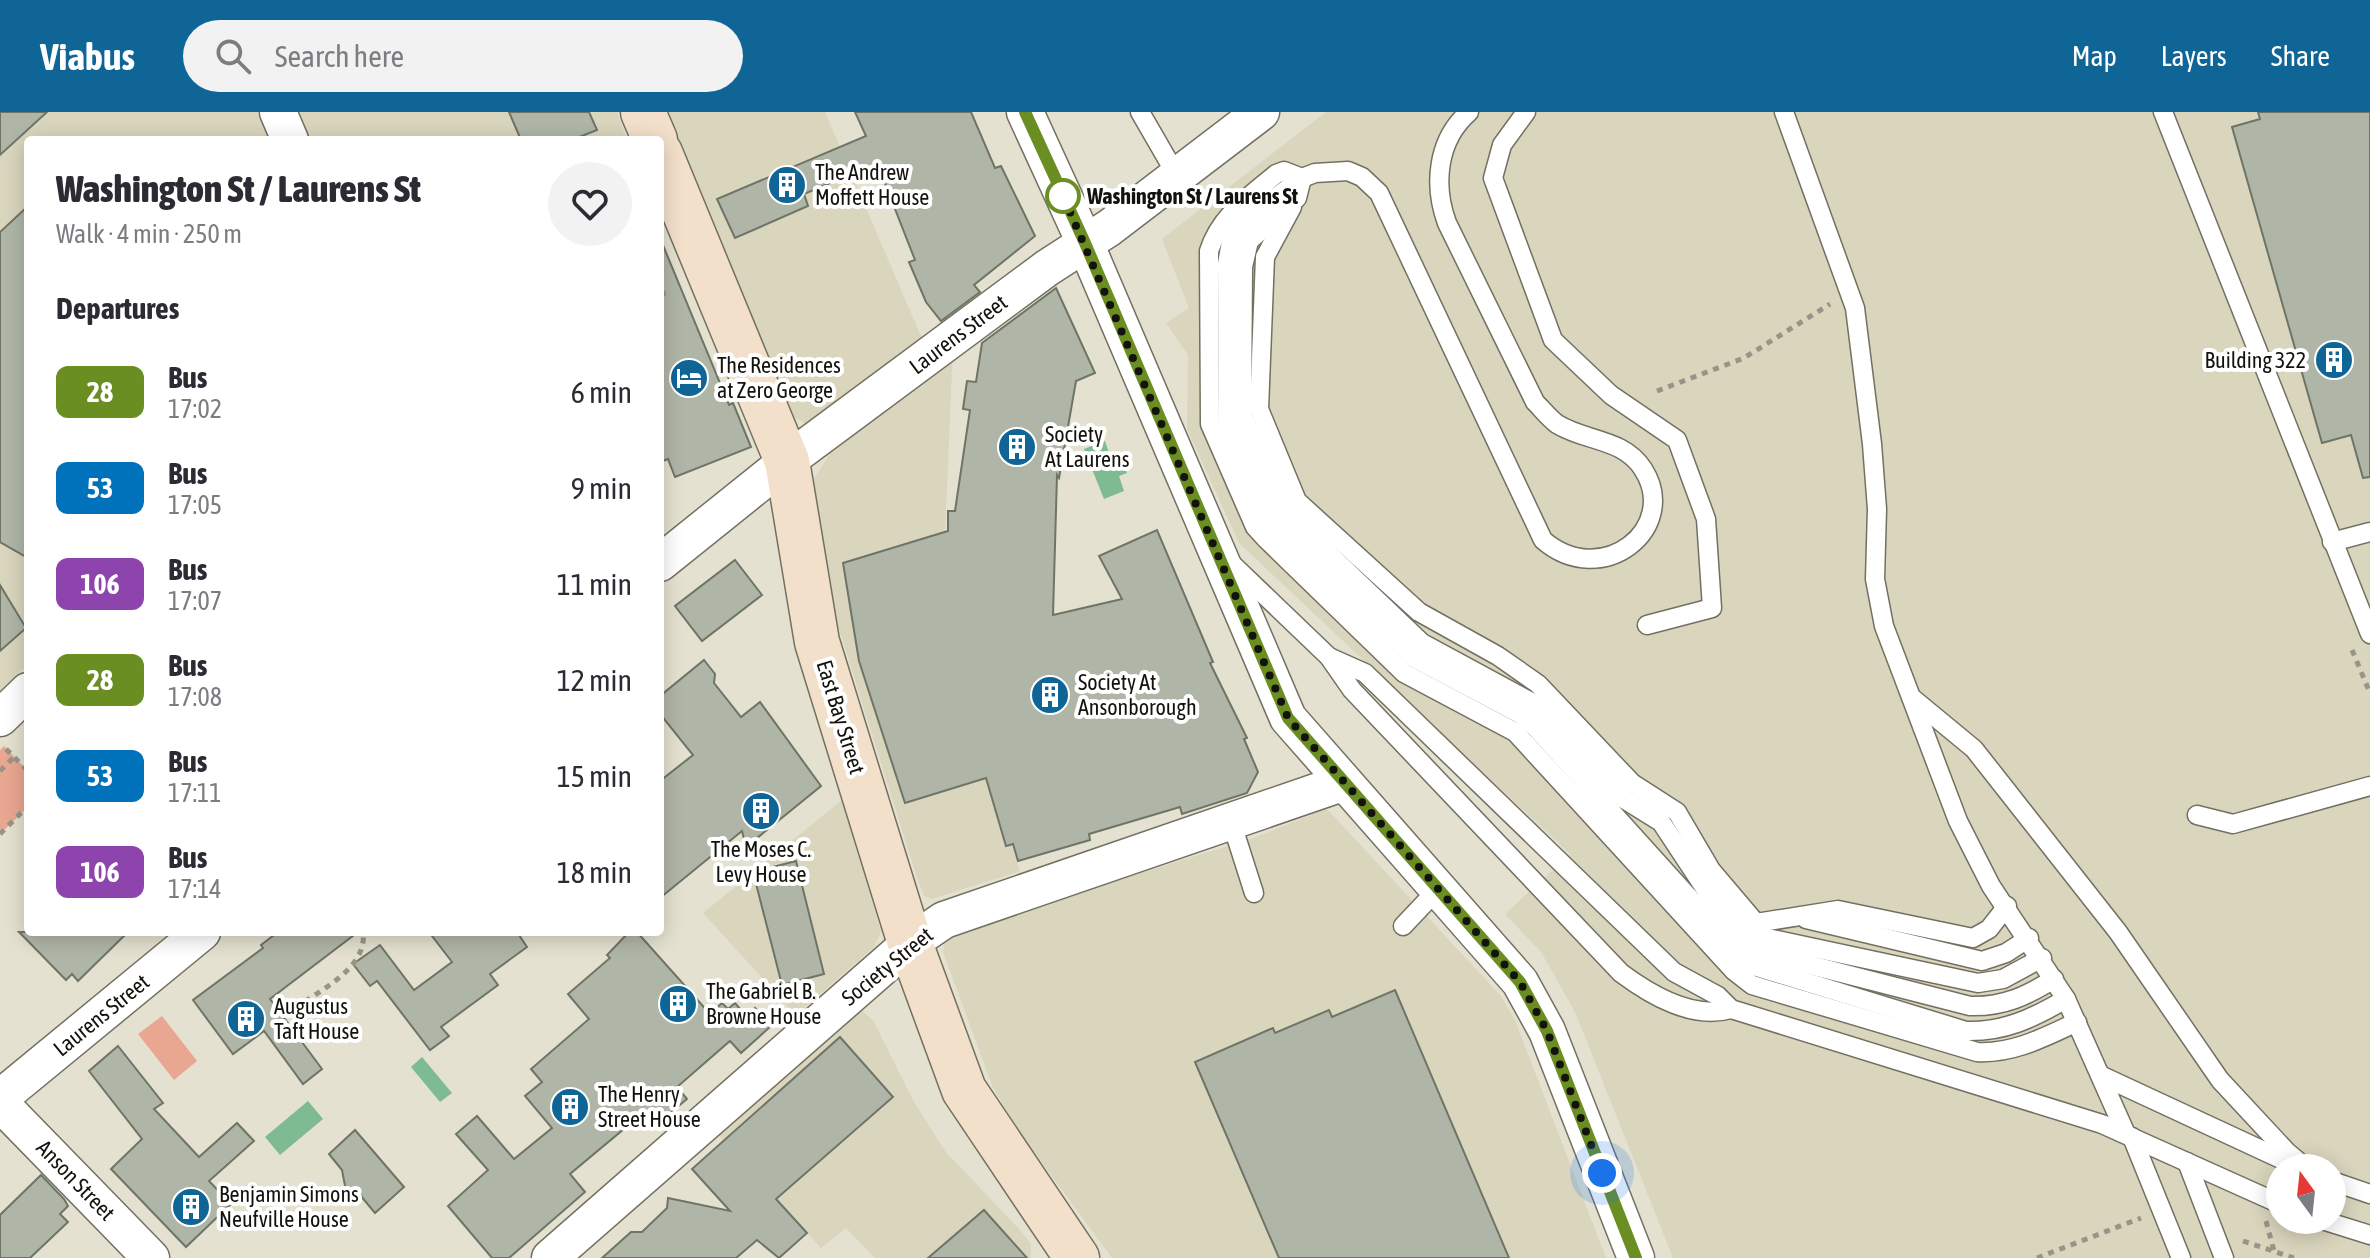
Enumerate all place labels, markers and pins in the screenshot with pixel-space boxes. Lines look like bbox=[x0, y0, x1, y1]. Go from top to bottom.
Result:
place label: The Andrew Moffett House bbox=[815, 159, 929, 210]
building icon: The Andrew Moffett House bbox=[766, 164, 808, 206]
marker: Washington St / Laurens St bbox=[1046, 179, 1080, 213]
place label: Washington St / Laurens St bbox=[1086, 183, 1299, 209]
building icon: Building 322 bbox=[2313, 339, 2355, 381]
place label: Building 322 bbox=[2205, 347, 2306, 373]
place label: The Residences at Zero George bbox=[717, 352, 841, 403]
hotel icon: The Residences at Zero George bbox=[668, 357, 710, 399]
place label: Society At Laurens bbox=[1045, 421, 1130, 472]
building icon: Society At Laurens bbox=[996, 426, 1038, 468]
place label: Society At Ansonborough bbox=[1078, 669, 1197, 720]
building icon: Society At Ansonborough bbox=[1029, 674, 1071, 716]
building icon: The Moses C. Levy House bbox=[740, 790, 782, 832]
place label: The Moses C. Levy House bbox=[711, 836, 811, 887]
place label: The Gabriel B. Browne House bbox=[706, 978, 821, 1029]
building icon: The Gabriel B. Browne House bbox=[657, 983, 699, 1025]
place label: Augustus Taft House bbox=[274, 993, 359, 1044]
building icon: Augustus Taft House bbox=[225, 998, 267, 1040]
place label: The Henry Street House bbox=[598, 1081, 701, 1132]
building icon: The Henry Street House bbox=[549, 1086, 591, 1128]
place label: Benjamin Simons Neufville House bbox=[219, 1181, 359, 1232]
building icon: Benjamin Simons Neufville House bbox=[170, 1186, 212, 1228]

